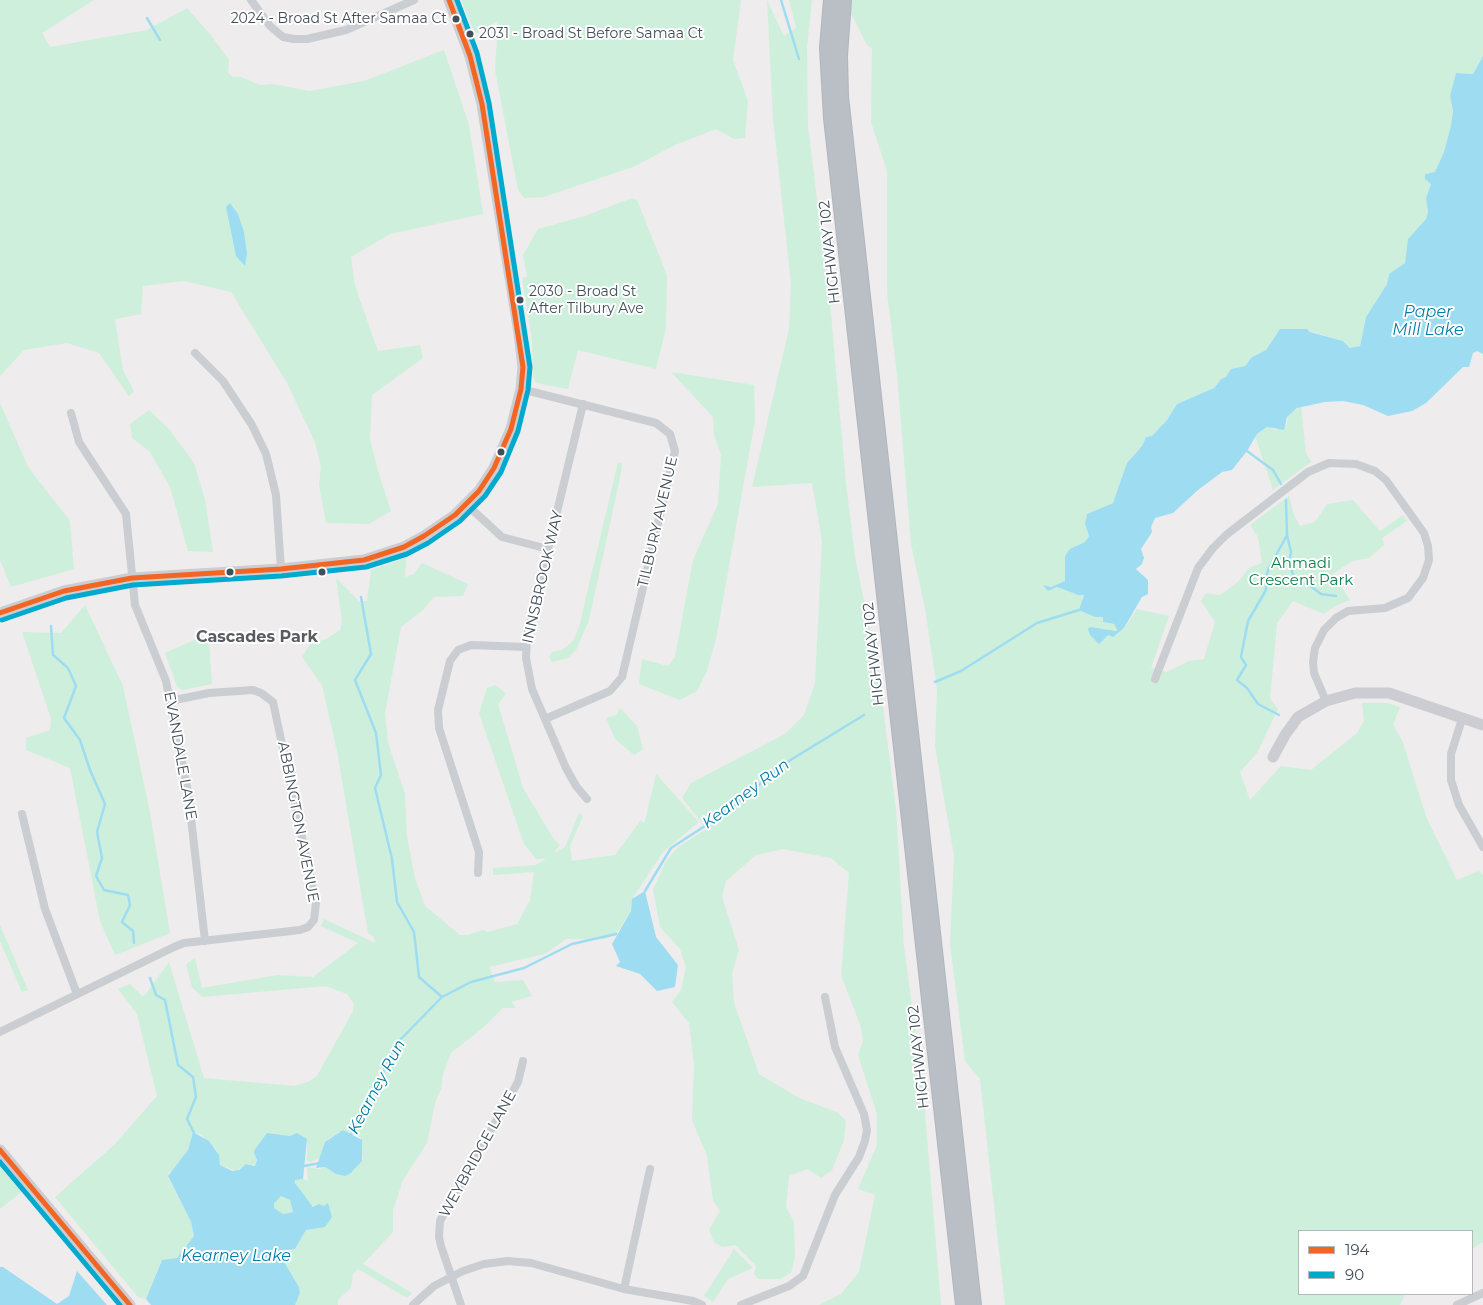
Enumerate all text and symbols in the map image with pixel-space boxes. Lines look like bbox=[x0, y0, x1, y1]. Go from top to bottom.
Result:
place label: 2024 - Broad St After Samaa Ct bbox=[231, 11, 447, 27]
marker: 2024 - Broad St After Samaa Ct bbox=[451, 14, 461, 24]
place label: 2031 - Broad St Before Samaa Ct bbox=[479, 26, 703, 42]
marker: 2031 - Broad St Before Samaa Ct bbox=[465, 29, 475, 39]
street label: HIGHWAY 102 bbox=[816, 199, 844, 305]
place label: 2030 - Broad St After Tilbury Ave bbox=[529, 284, 644, 316]
marker: 2030 - Broad St After Tilbury Ave bbox=[515, 295, 525, 305]
water label: Paper Mill Lake bbox=[1392, 302, 1464, 340]
unlabelled marker bbox=[496, 447, 506, 457]
street label: TILBURY AVENUE bbox=[634, 455, 682, 589]
street label: INNSBROOK WAY bbox=[519, 509, 567, 645]
park label: Ahmadi Crescent Park bbox=[1249, 555, 1353, 590]
unlabelled marker bbox=[225, 567, 235, 577]
unlabelled marker bbox=[317, 567, 327, 577]
street label: HIGHWAY 102 bbox=[860, 601, 888, 707]
district label: Cascades Park bbox=[196, 627, 318, 647]
street label: EVANDALE LANE bbox=[160, 690, 200, 822]
street label: ABBINGTON AVENUE bbox=[274, 740, 322, 904]
water label: Kearney Run bbox=[699, 755, 793, 833]
street label: HIGHWAY 102 bbox=[905, 1004, 933, 1110]
water label: Kearney Run bbox=[344, 1037, 410, 1137]
street label: WEYBRIDGE LANE bbox=[436, 1087, 520, 1221]
legend bbox=[1298, 1230, 1473, 1295]
text: 194 bbox=[1345, 1240, 1369, 1259]
water label: Kearney Lake bbox=[181, 1246, 291, 1266]
text: 90 bbox=[1345, 1265, 1364, 1284]

